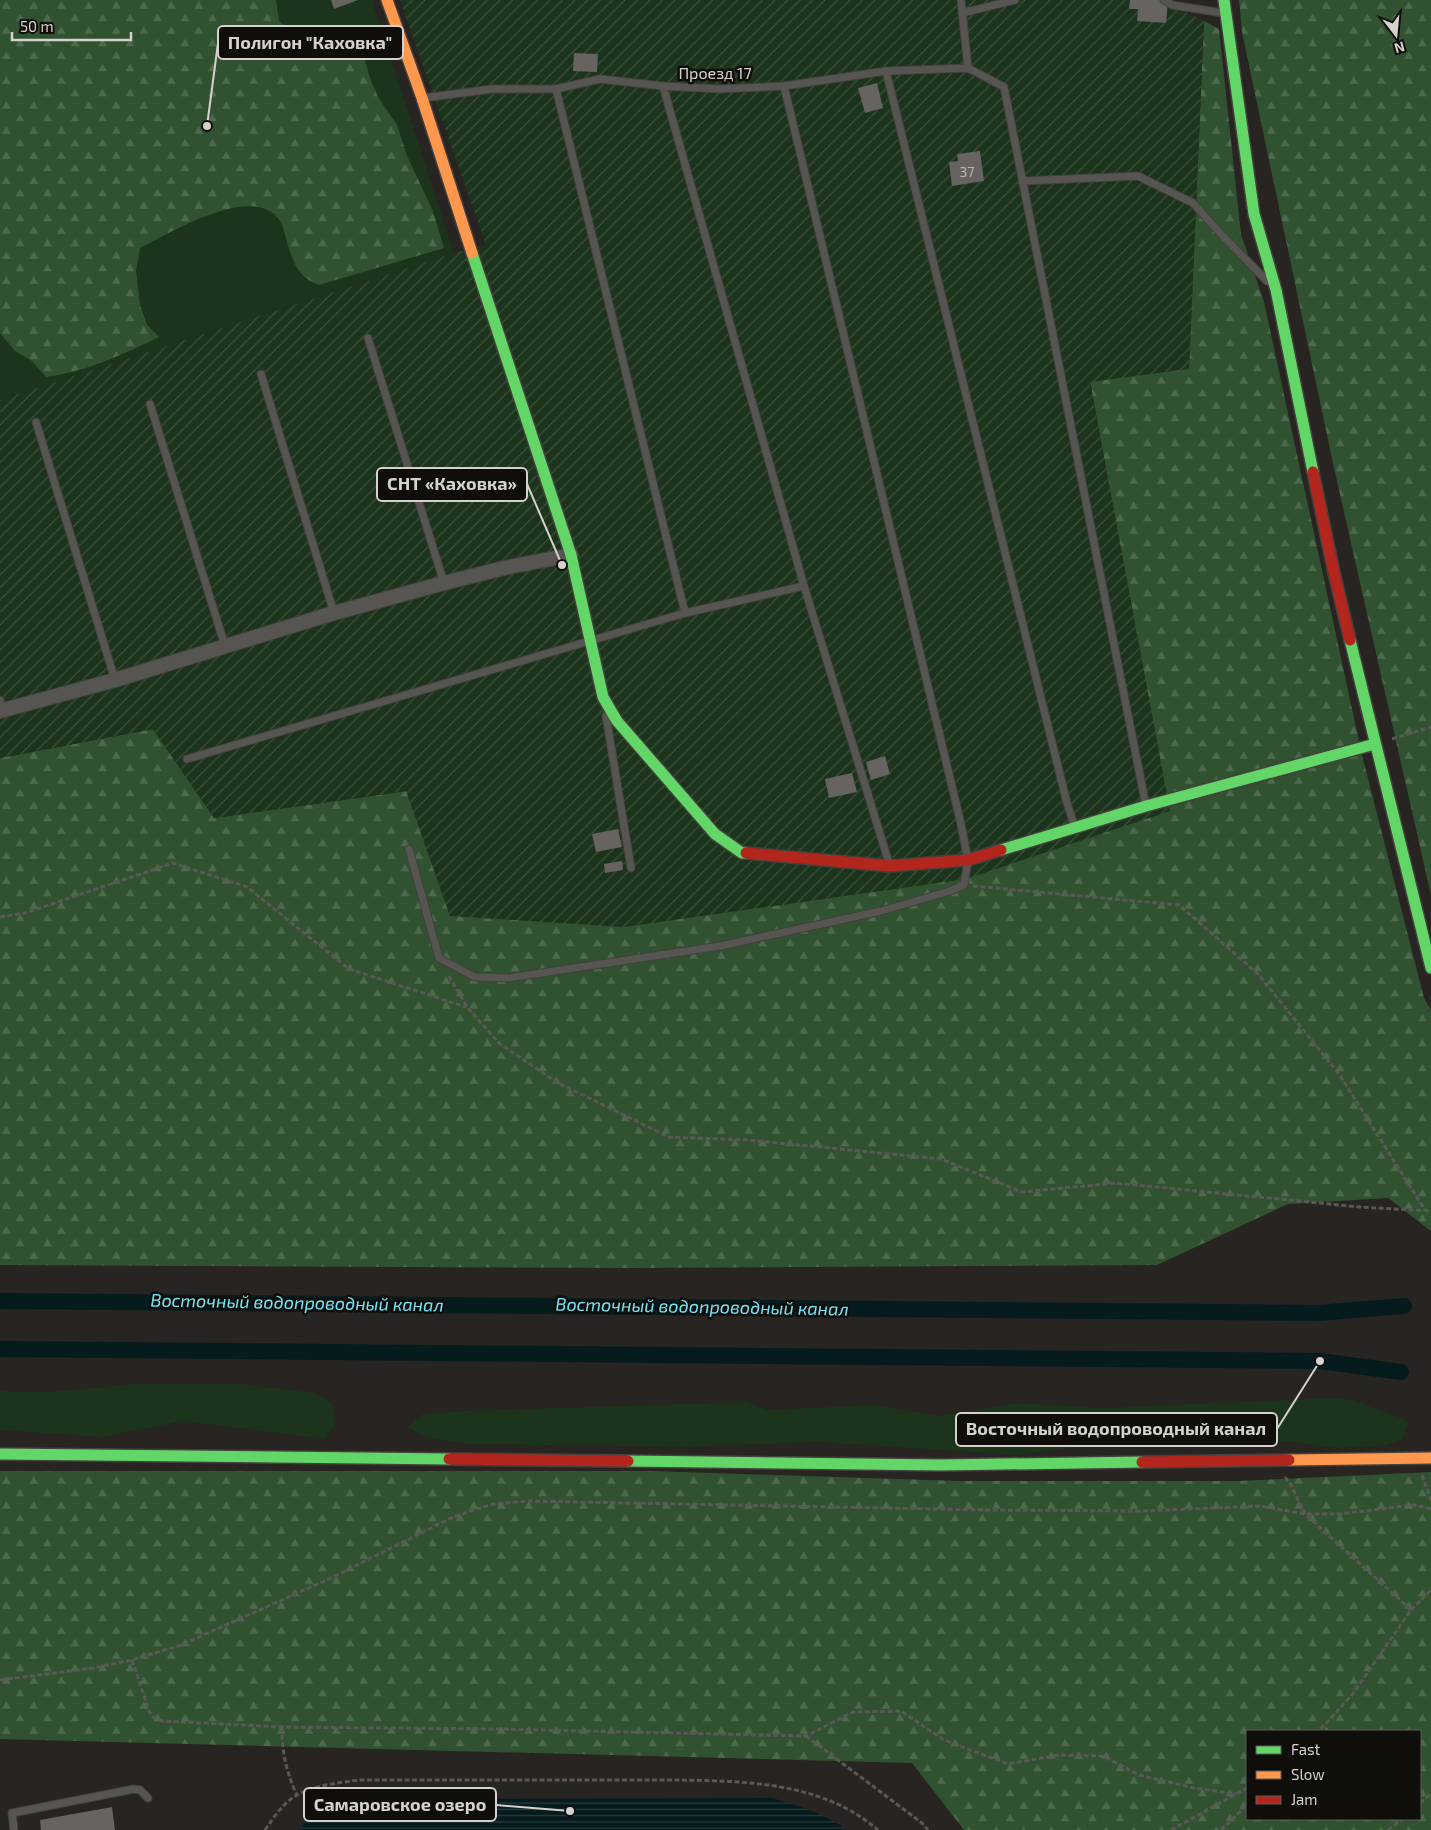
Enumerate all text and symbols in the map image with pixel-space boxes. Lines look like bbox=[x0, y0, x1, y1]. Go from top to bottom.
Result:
scale bar bbox=[12, 10, 131, 42]
north arrow bbox=[1371, 10, 1421, 60]
text: 50 m bbox=[20, 17, 54, 35]
callout: Полигон "Каховка" bbox=[218, 26, 403, 59]
text: Полигон "Каховка" bbox=[228, 31, 392, 53]
text: N bbox=[1393, 38, 1407, 58]
street label: Проезд 17 bbox=[678, 63, 752, 82]
house number: 37 bbox=[960, 163, 974, 180]
callout: СНТ «Каховка» bbox=[377, 468, 527, 501]
text: СНТ «Каховка» bbox=[387, 472, 517, 494]
water label: Восточный водопроводный канал bbox=[150, 1288, 444, 1316]
water label: Восточный водопроводный канал bbox=[555, 1292, 849, 1320]
callout: Восточный водопроводный канал bbox=[956, 1413, 1277, 1446]
text: Восточный водопроводный канал bbox=[966, 1417, 1266, 1439]
legend bbox=[1246, 1730, 1421, 1820]
text: Fast bbox=[1291, 1740, 1321, 1758]
text: Slow bbox=[1291, 1765, 1325, 1783]
callout: Самаровское озеро bbox=[304, 1788, 496, 1821]
text: Jam bbox=[1291, 1790, 1317, 1808]
text: Самаровское озеро bbox=[314, 1793, 486, 1815]

